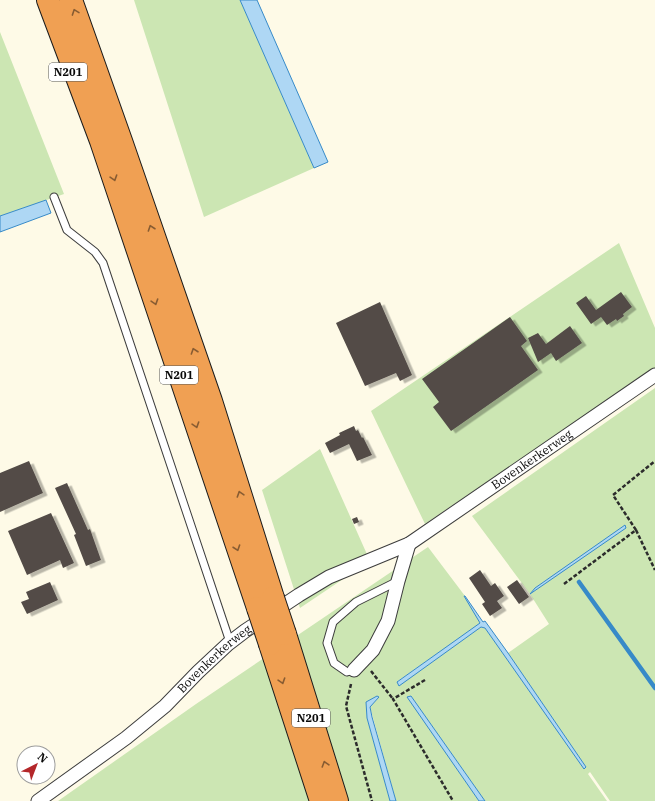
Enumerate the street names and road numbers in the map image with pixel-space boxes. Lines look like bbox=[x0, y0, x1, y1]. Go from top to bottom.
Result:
road number: N201 bbox=[49, 63, 87, 81]
road number: N201 bbox=[160, 366, 198, 384]
street label: Bovenkerkerweg bbox=[488, 426, 575, 492]
street label: Bovenkerkerweg bbox=[174, 621, 254, 696]
road number: N201 bbox=[292, 709, 330, 727]

